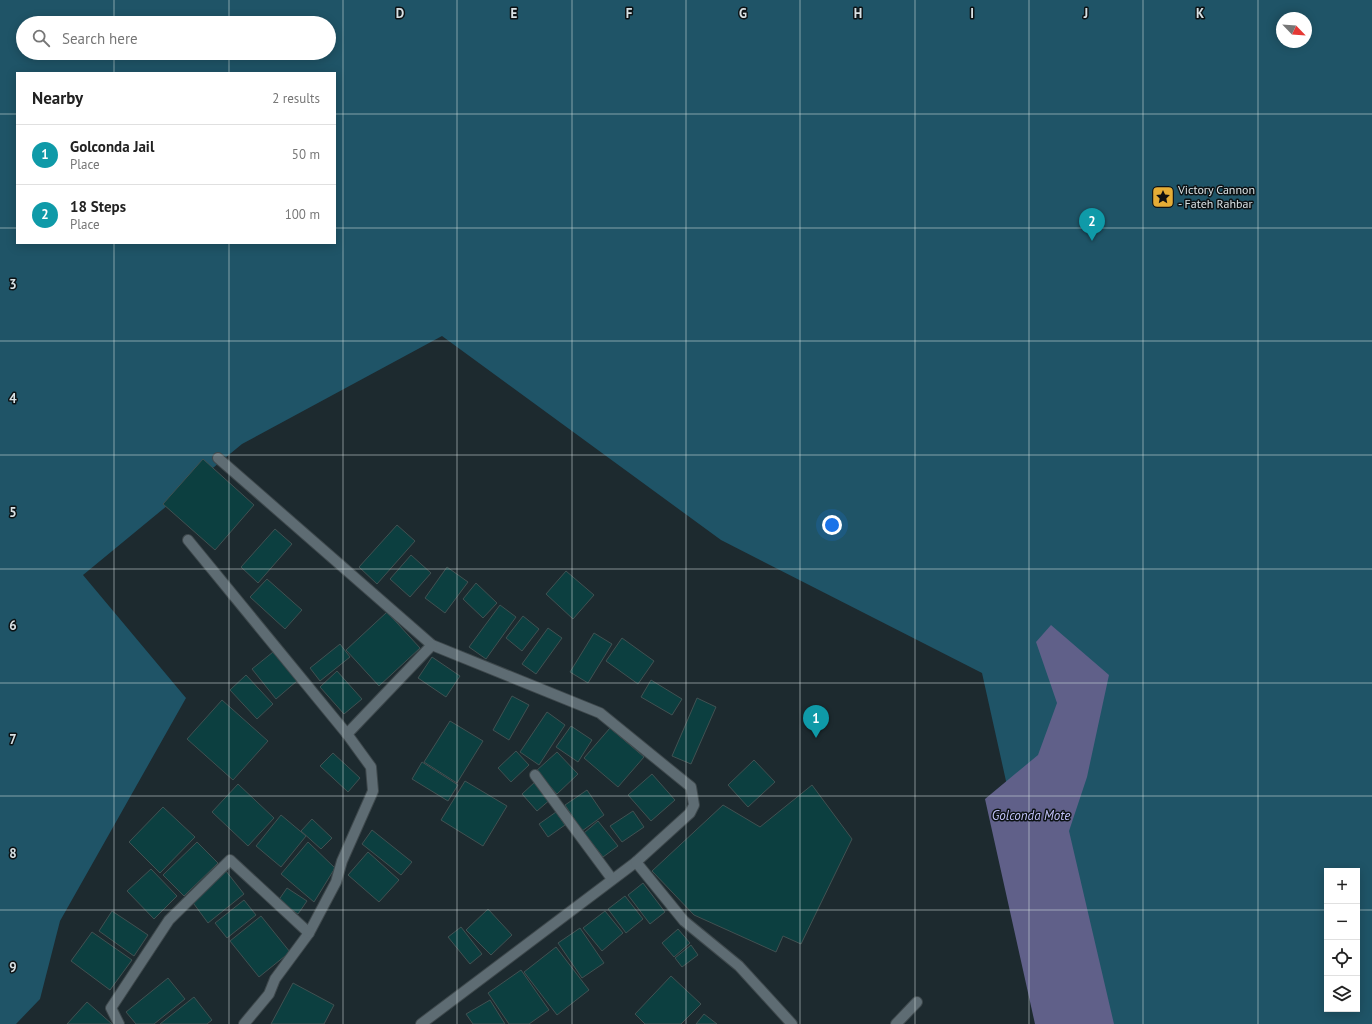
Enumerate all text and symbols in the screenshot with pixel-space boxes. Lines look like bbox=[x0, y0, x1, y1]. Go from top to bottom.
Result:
text: D bbox=[396, 5, 404, 22]
text: E bbox=[511, 5, 518, 22]
text: F bbox=[626, 5, 633, 22]
text: G bbox=[739, 5, 747, 22]
text: H bbox=[854, 5, 862, 22]
text: I bbox=[970, 5, 974, 22]
text: J bbox=[1083, 5, 1088, 22]
text: K bbox=[1196, 5, 1204, 22]
north arrow bbox=[1276, 12, 1312, 48]
search box bbox=[16, 16, 336, 60]
icon: search bbox=[30, 27, 52, 49]
text: Search here bbox=[62, 29, 138, 48]
text: Nearby bbox=[32, 87, 83, 109]
text: 2 results bbox=[272, 90, 320, 107]
text: Golconda Jail bbox=[70, 137, 154, 156]
text: 1 bbox=[41, 146, 49, 163]
text: 50 m bbox=[292, 146, 320, 163]
text: Place bbox=[70, 156, 100, 173]
place label: Victory Cannon - Fateh Rahbar bbox=[1177, 182, 1255, 211]
place icon: Victory Cannon - Fateh Rahbar bbox=[1150, 184, 1176, 210]
text: 18 Steps bbox=[70, 197, 126, 216]
text: 2 bbox=[41, 206, 49, 223]
text: 100 m bbox=[285, 206, 320, 223]
pin: 2 bbox=[1079, 208, 1105, 241]
text: Place bbox=[70, 216, 100, 233]
text: 3 bbox=[9, 276, 17, 293]
text: 4 bbox=[9, 390, 17, 407]
text: 5 bbox=[9, 504, 17, 521]
your location bbox=[822, 515, 842, 535]
text: 6 bbox=[9, 617, 17, 634]
pin: 1 bbox=[803, 705, 829, 738]
text: 7 bbox=[9, 731, 17, 748]
water label: Golconda Mote bbox=[992, 807, 1070, 824]
text: 8 bbox=[9, 845, 17, 862]
map controls bbox=[1324, 868, 1360, 1012]
button: + bbox=[1324, 868, 1360, 904]
button: − bbox=[1324, 904, 1360, 940]
button: locate bbox=[1324, 940, 1360, 976]
text: 9 bbox=[9, 959, 17, 976]
button: layers bbox=[1324, 976, 1360, 1012]

